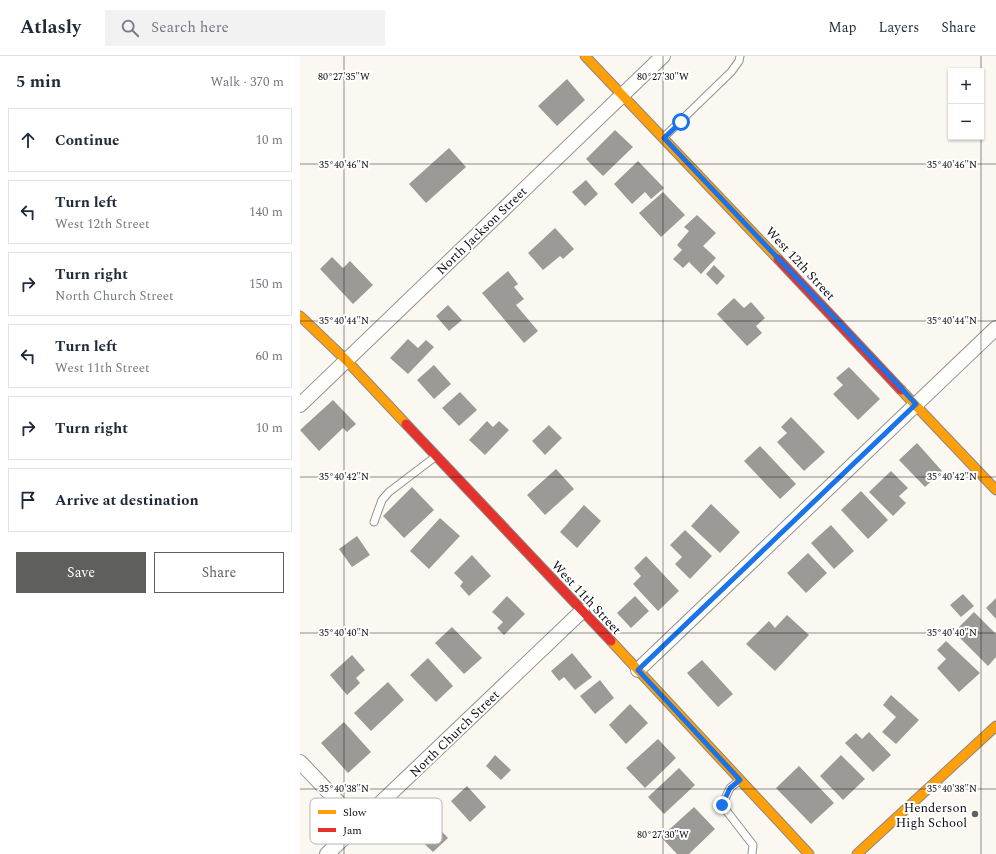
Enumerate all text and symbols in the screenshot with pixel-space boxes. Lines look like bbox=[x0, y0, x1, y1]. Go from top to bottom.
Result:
search box bbox=[105, 10, 385, 46]
text: Atlasly bbox=[20, 13, 81, 42]
text: Search here bbox=[151, 16, 229, 39]
icon: search bbox=[119, 17, 141, 39]
text: Map bbox=[828, 17, 857, 38]
text: Layers bbox=[879, 17, 919, 38]
text: Share bbox=[941, 17, 976, 38]
map controls bbox=[948, 68, 984, 140]
button: + bbox=[948, 68, 984, 104]
text: 5 min bbox=[16, 69, 61, 95]
text: 80°27'35"W bbox=[318, 69, 370, 85]
text: 80°27'30"W bbox=[637, 69, 689, 85]
text: Walk · 370 m bbox=[210, 72, 284, 92]
button: − bbox=[948, 104, 984, 140]
route start bbox=[672, 113, 690, 131]
icon: ahead bbox=[17, 129, 39, 151]
text: Continue bbox=[55, 129, 120, 152]
text: 10 m bbox=[256, 130, 283, 150]
text: 35°40'46"N bbox=[319, 157, 369, 173]
text: 35°40'46"N bbox=[927, 157, 977, 173]
street label: North Jackson Street bbox=[432, 182, 532, 280]
text: Turn left bbox=[55, 191, 117, 214]
icon: left bbox=[17, 201, 39, 223]
text: 140 m bbox=[249, 202, 283, 222]
text: West 12th Street bbox=[55, 214, 150, 234]
street label: West 12th Street bbox=[761, 222, 840, 305]
text: Turn right bbox=[55, 263, 128, 286]
icon: right bbox=[17, 273, 39, 295]
text: 150 m bbox=[249, 274, 283, 294]
text: North Church Street bbox=[55, 286, 174, 306]
text: 35°40'44"N bbox=[319, 313, 369, 329]
text: 35°40'44"N bbox=[927, 313, 977, 329]
text: Turn left bbox=[55, 335, 117, 358]
icon: left bbox=[17, 345, 39, 367]
text: 60 m bbox=[256, 346, 283, 366]
text: West 11th Street bbox=[55, 358, 150, 378]
icon: right bbox=[17, 417, 39, 439]
text: Turn right bbox=[55, 417, 128, 440]
text: 10 m bbox=[256, 418, 283, 438]
text: 35°40'42"N bbox=[319, 469, 369, 485]
text: 35°40'42"N bbox=[927, 469, 977, 485]
icon: arrive bbox=[17, 489, 39, 511]
text: Arrive at destination bbox=[55, 489, 199, 512]
button: Save bbox=[16, 552, 146, 593]
button: Share bbox=[154, 552, 284, 593]
street label: West 11th Street bbox=[547, 556, 626, 639]
text: 35°40'40"N bbox=[319, 625, 369, 641]
text: 35°40'40"N bbox=[927, 625, 977, 641]
street label: North Church Street bbox=[405, 685, 505, 782]
text: 35°40'38"N bbox=[319, 781, 369, 797]
text: 35°40'38"N bbox=[927, 781, 977, 797]
route end bbox=[713, 796, 731, 814]
legend bbox=[310, 798, 442, 844]
place label: Henderson High School bbox=[896, 798, 967, 833]
text: Slow bbox=[343, 804, 367, 821]
marker: Henderson High School bbox=[970, 809, 980, 819]
text: Jam bbox=[343, 822, 362, 839]
text: 80°27'30"W bbox=[637, 827, 689, 843]

